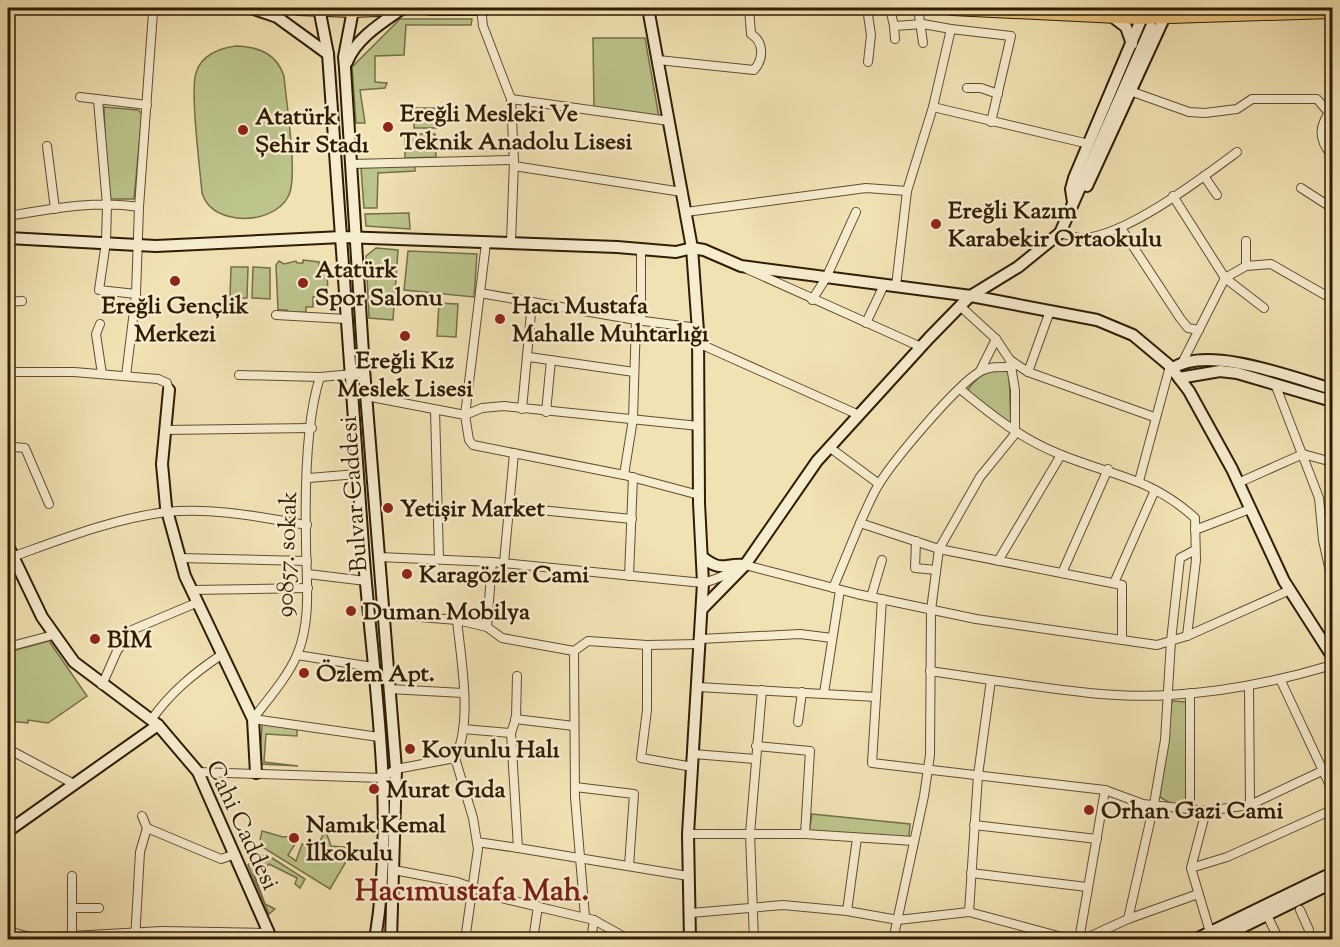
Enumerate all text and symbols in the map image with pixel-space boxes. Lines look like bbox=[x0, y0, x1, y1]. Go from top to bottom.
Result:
place label: Ereğli Mesleki Ve Teknik Anadolu Lisesi bbox=[400, 98, 633, 160]
place label: Atatürk Şehir Stadı bbox=[255, 101, 369, 163]
marker: Ereğli Mesleki Ve Teknik Anadolu Lisesi bbox=[381, 120, 395, 134]
marker: Atatürk Şehir Stadı bbox=[236, 123, 250, 137]
place label: Ereğli Kazım Karabekir Ortaokulu bbox=[948, 195, 1162, 257]
marker: Ereğli Kazım Karabekir Ortaokulu bbox=[929, 217, 943, 231]
place label: Atatürk Spor Salonu bbox=[315, 254, 443, 316]
marker: Ereğli Gençlik Merkezi bbox=[168, 274, 182, 288]
marker: Atatürk Spor Salonu bbox=[296, 276, 310, 290]
place label: Ereğli Gençlik Merkezi bbox=[101, 290, 249, 352]
place label: Hacı Mustafa Mahalle Muhtarlığı bbox=[512, 290, 709, 352]
marker: Hacı Mustafa Mahalle Muhtarlığı bbox=[493, 312, 507, 326]
marker: Ereğli Kız Meslek Lisesi bbox=[398, 329, 412, 343]
place label: Ereğli Kız Meslek Lisesi bbox=[337, 345, 473, 407]
street label: Bulvar Caddesi bbox=[333, 414, 377, 573]
street label: 90857. sokak bbox=[269, 490, 307, 618]
place label: Yetişir Market bbox=[400, 493, 545, 527]
marker: Yetişir Market bbox=[381, 501, 395, 515]
place label: Karagözler Cami bbox=[419, 559, 589, 593]
marker: Karagözler Cami bbox=[400, 567, 414, 581]
place label: Duman Mobilya bbox=[363, 596, 531, 630]
marker: Duman Mobilya bbox=[344, 604, 358, 618]
place label: BİM bbox=[107, 624, 153, 658]
marker: BİM bbox=[88, 632, 102, 646]
place label: Özlem Apt. bbox=[316, 658, 435, 692]
marker: Özlem Apt. bbox=[297, 666, 311, 680]
place label: Koyunlu Halı bbox=[422, 734, 560, 768]
marker: Koyunlu Halı bbox=[403, 742, 417, 756]
street label: Cahi Caddesi bbox=[196, 755, 286, 897]
place label: Murat Gıda bbox=[386, 774, 507, 808]
marker: Murat Gıda bbox=[367, 782, 381, 796]
place label: Orhan Gazi Cami bbox=[1101, 795, 1283, 829]
marker: Orhan Gazi Cami bbox=[1082, 803, 1096, 817]
place label: Namık Kemal İlkokulu bbox=[306, 809, 446, 871]
marker: Namık Kemal İlkokulu bbox=[287, 831, 301, 845]
district label: Hacımustafa Mah. bbox=[355, 871, 589, 914]

